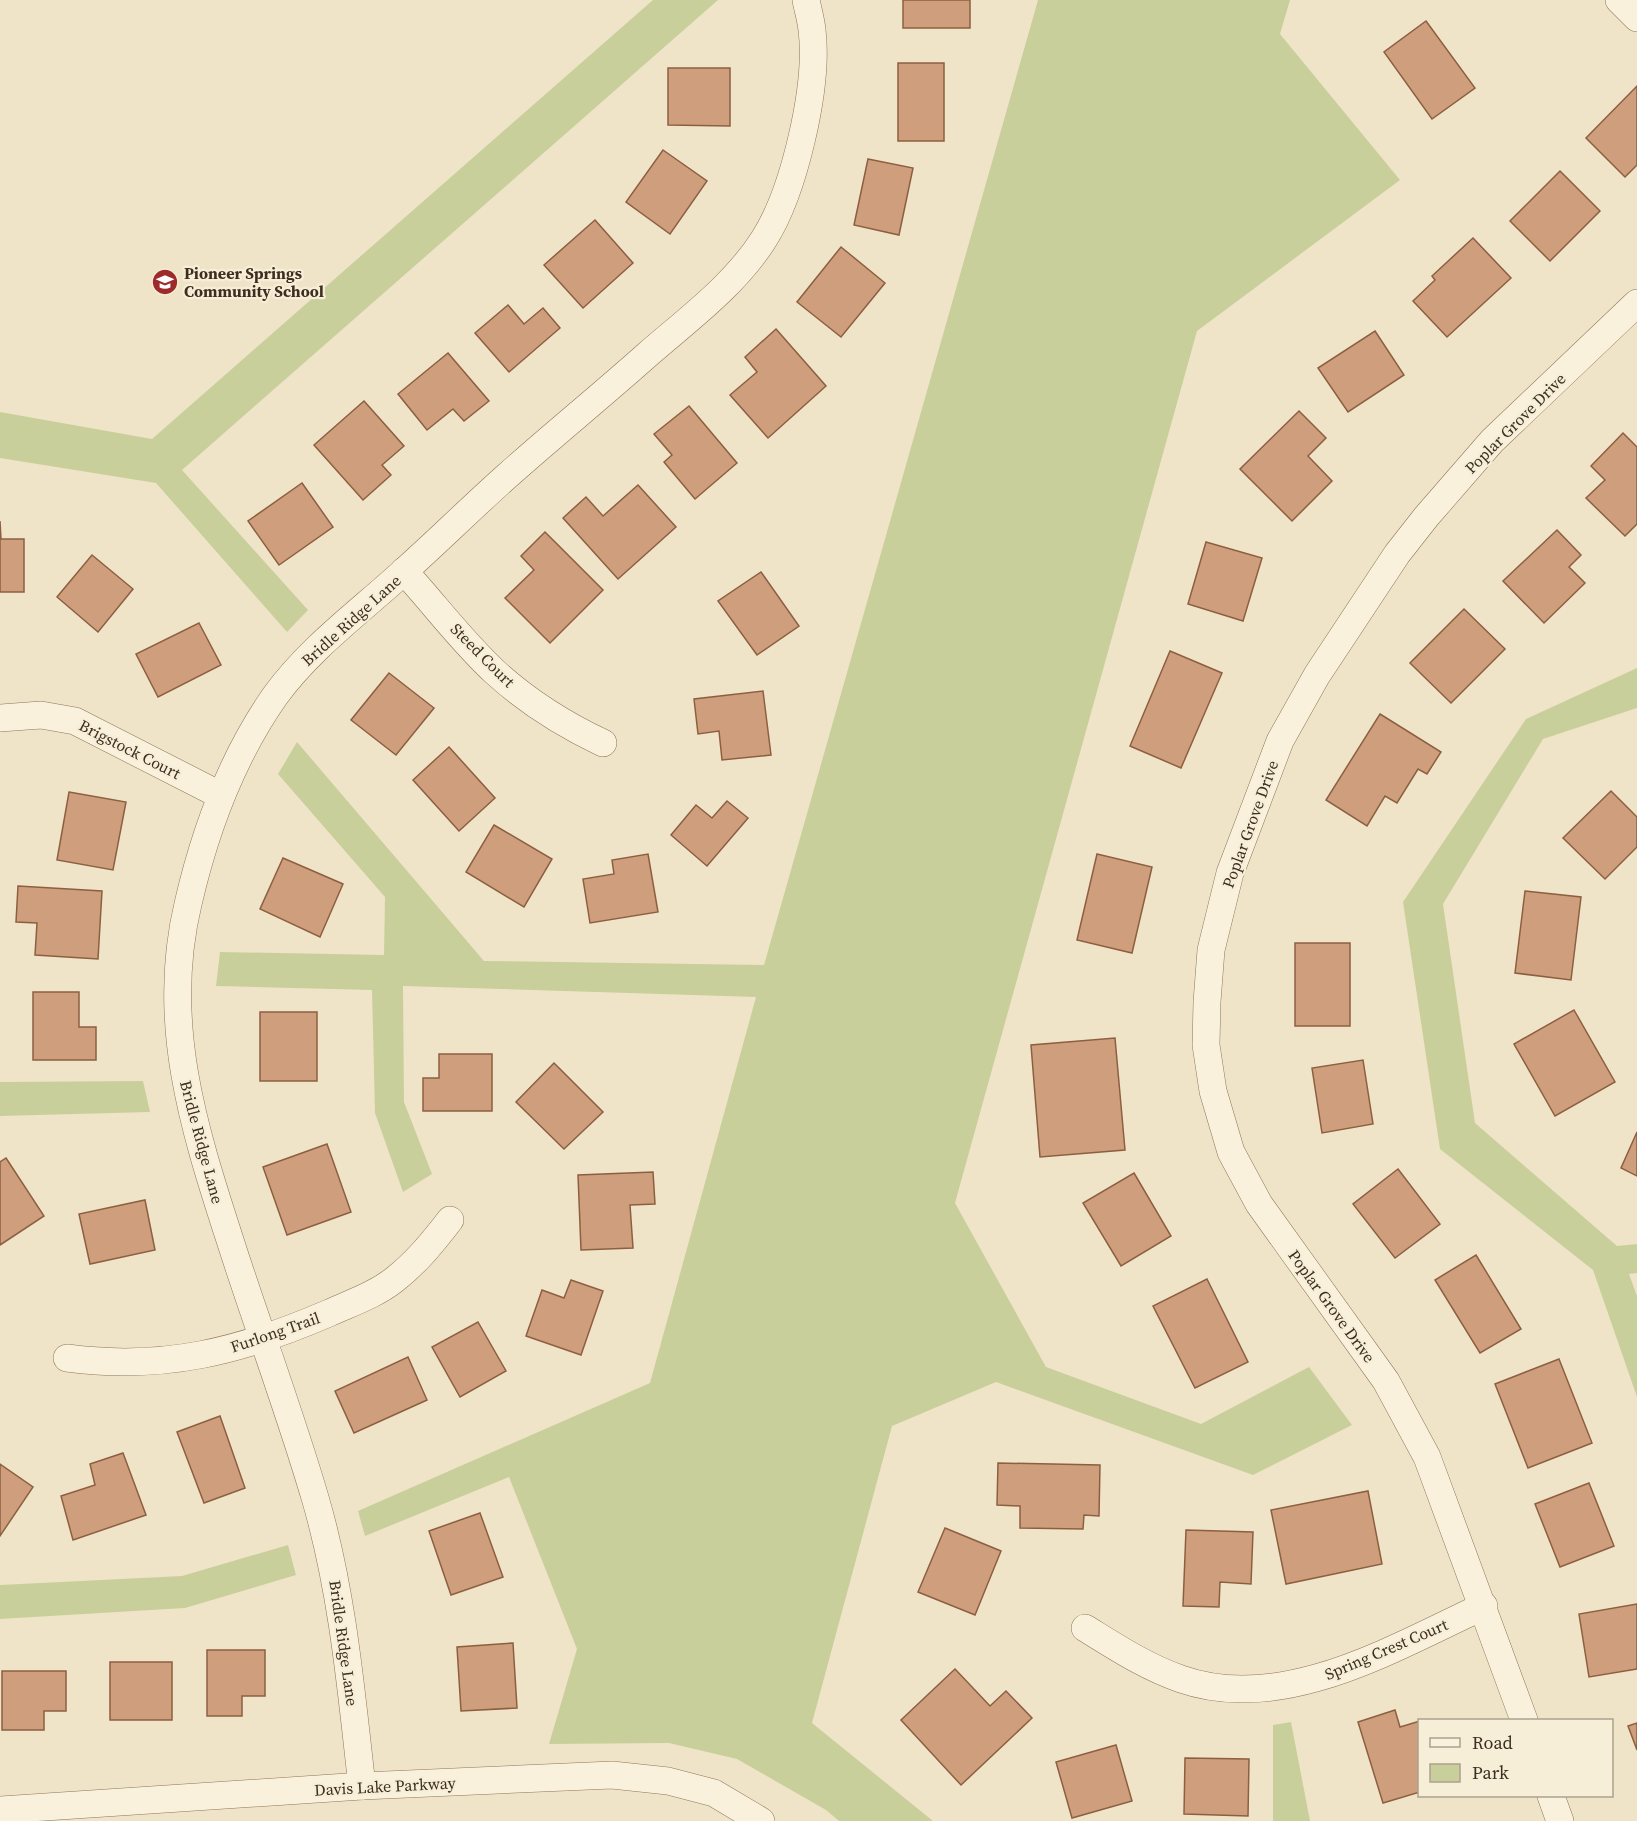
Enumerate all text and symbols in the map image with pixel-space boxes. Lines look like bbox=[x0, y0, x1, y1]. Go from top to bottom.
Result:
place label: Pioneer Springs Community School bbox=[184, 262, 324, 302]
school or university icon: Pioneer Springs Community School bbox=[150, 267, 180, 297]
street label: Poplar Grove Drive bbox=[1460, 368, 1570, 478]
street label: Bridle Ridge Lane bbox=[296, 569, 406, 671]
street label: Steed Court bbox=[446, 618, 521, 693]
street label: Brigstock Court bbox=[75, 714, 185, 784]
street label: Poplar Grove Drive bbox=[1217, 757, 1283, 891]
street label: Bridle Ridge Lane bbox=[175, 1078, 229, 1206]
street label: Poplar Grove Drive bbox=[1284, 1245, 1380, 1367]
street label: Furlong Trail bbox=[227, 1306, 323, 1358]
street label: Bridle Ridge Lane bbox=[324, 1579, 364, 1707]
street label: Spring Crest Court bbox=[1321, 1613, 1452, 1685]
legend bbox=[1418, 1719, 1613, 1797]
text: Road bbox=[1472, 1730, 1513, 1755]
text: Park bbox=[1472, 1760, 1509, 1785]
street label: Davis Lake Parkway bbox=[314, 1771, 457, 1801]

